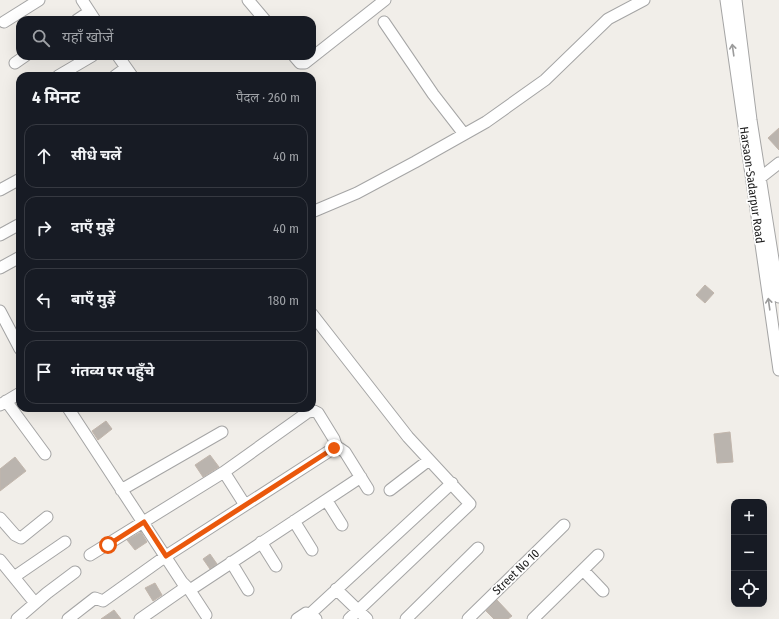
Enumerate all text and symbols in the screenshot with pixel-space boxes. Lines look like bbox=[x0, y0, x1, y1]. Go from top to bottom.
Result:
search box bbox=[16, 16, 316, 60]
icon: search bbox=[30, 27, 52, 49]
text: यहाँ खोजें bbox=[62, 28, 113, 46]
one-way arrow bbox=[729, 44, 737, 57]
text: 4 मिनट bbox=[32, 87, 80, 108]
text: पैदल · 260 m bbox=[236, 90, 300, 105]
street label: Harsaon-Sadarpur Road bbox=[737, 126, 767, 244]
icon: ahead bbox=[33, 145, 55, 167]
text: सीधे चलें bbox=[71, 146, 121, 164]
text: 40 m bbox=[273, 149, 299, 164]
icon: right bbox=[33, 217, 55, 239]
text: दाएँ मुड़ें bbox=[71, 218, 114, 236]
text: 40 m bbox=[273, 221, 299, 236]
icon: left bbox=[33, 289, 55, 311]
text: बाएँ मुड़ें bbox=[71, 290, 115, 308]
text: 180 m bbox=[268, 293, 299, 308]
one-way arrow bbox=[765, 298, 773, 311]
icon: arrive bbox=[33, 361, 55, 383]
text: गंतव्य पर पहुँचे bbox=[71, 362, 154, 380]
route end bbox=[325, 439, 343, 457]
map controls bbox=[731, 499, 767, 607]
button: + bbox=[731, 499, 767, 535]
button: − bbox=[731, 535, 767, 571]
route start bbox=[99, 536, 117, 554]
street label: Street No 10 bbox=[490, 546, 542, 598]
button: locate bbox=[731, 571, 767, 607]

